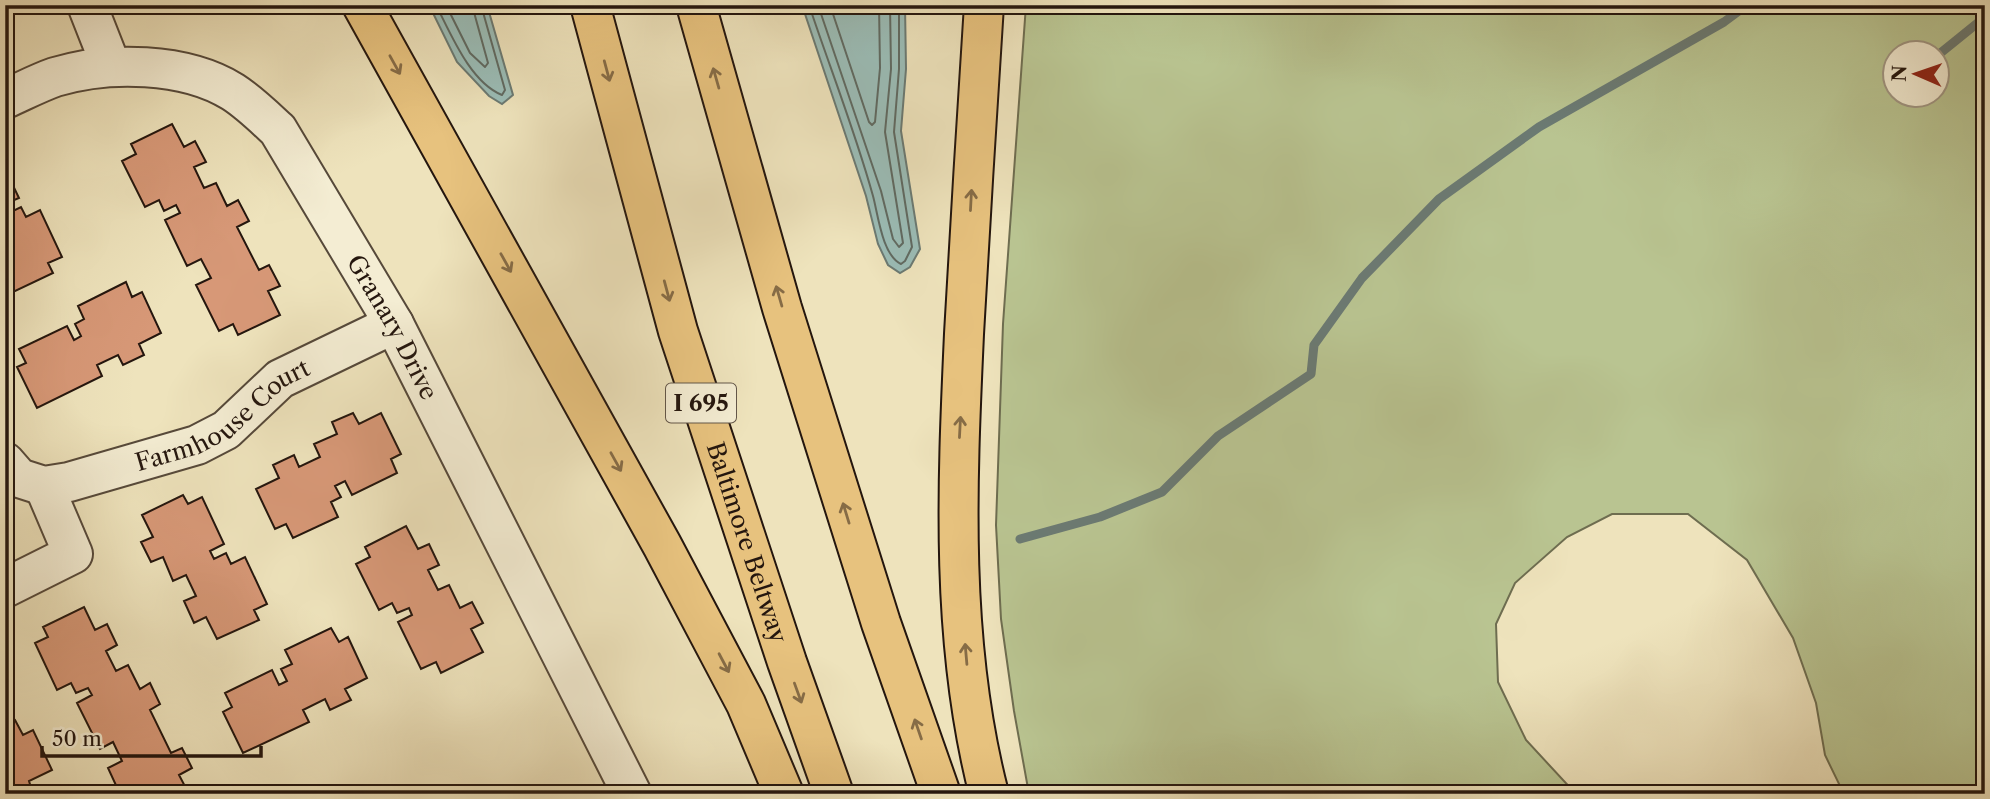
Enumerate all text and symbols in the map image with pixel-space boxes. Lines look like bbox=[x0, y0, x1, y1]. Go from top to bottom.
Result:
north arrow bbox=[1882, 38, 1952, 108]
one-way arrow bbox=[388, 54, 402, 74]
one-way arrow bbox=[601, 59, 614, 82]
text: N bbox=[1888, 65, 1911, 82]
one-way arrow bbox=[709, 67, 722, 89]
one-way arrow bbox=[965, 189, 978, 212]
street label: Granary Drive bbox=[341, 249, 444, 404]
one-way arrow bbox=[500, 252, 513, 273]
one-way arrow bbox=[661, 279, 674, 302]
one-way arrow bbox=[771, 286, 784, 308]
street label: Farmhouse Court bbox=[132, 352, 314, 477]
road number: I 695 bbox=[666, 384, 736, 422]
one-way arrow bbox=[953, 416, 966, 439]
street label: Baltimore Beltway bbox=[701, 438, 794, 647]
one-way arrow bbox=[610, 451, 624, 472]
one-way arrow bbox=[839, 503, 852, 525]
one-way arrow bbox=[959, 643, 972, 666]
one-way arrow bbox=[718, 652, 731, 673]
one-way arrow bbox=[793, 682, 805, 704]
scale bar bbox=[42, 715, 261, 759]
one-way arrow bbox=[911, 719, 923, 741]
text: 50 m bbox=[52, 726, 102, 751]

